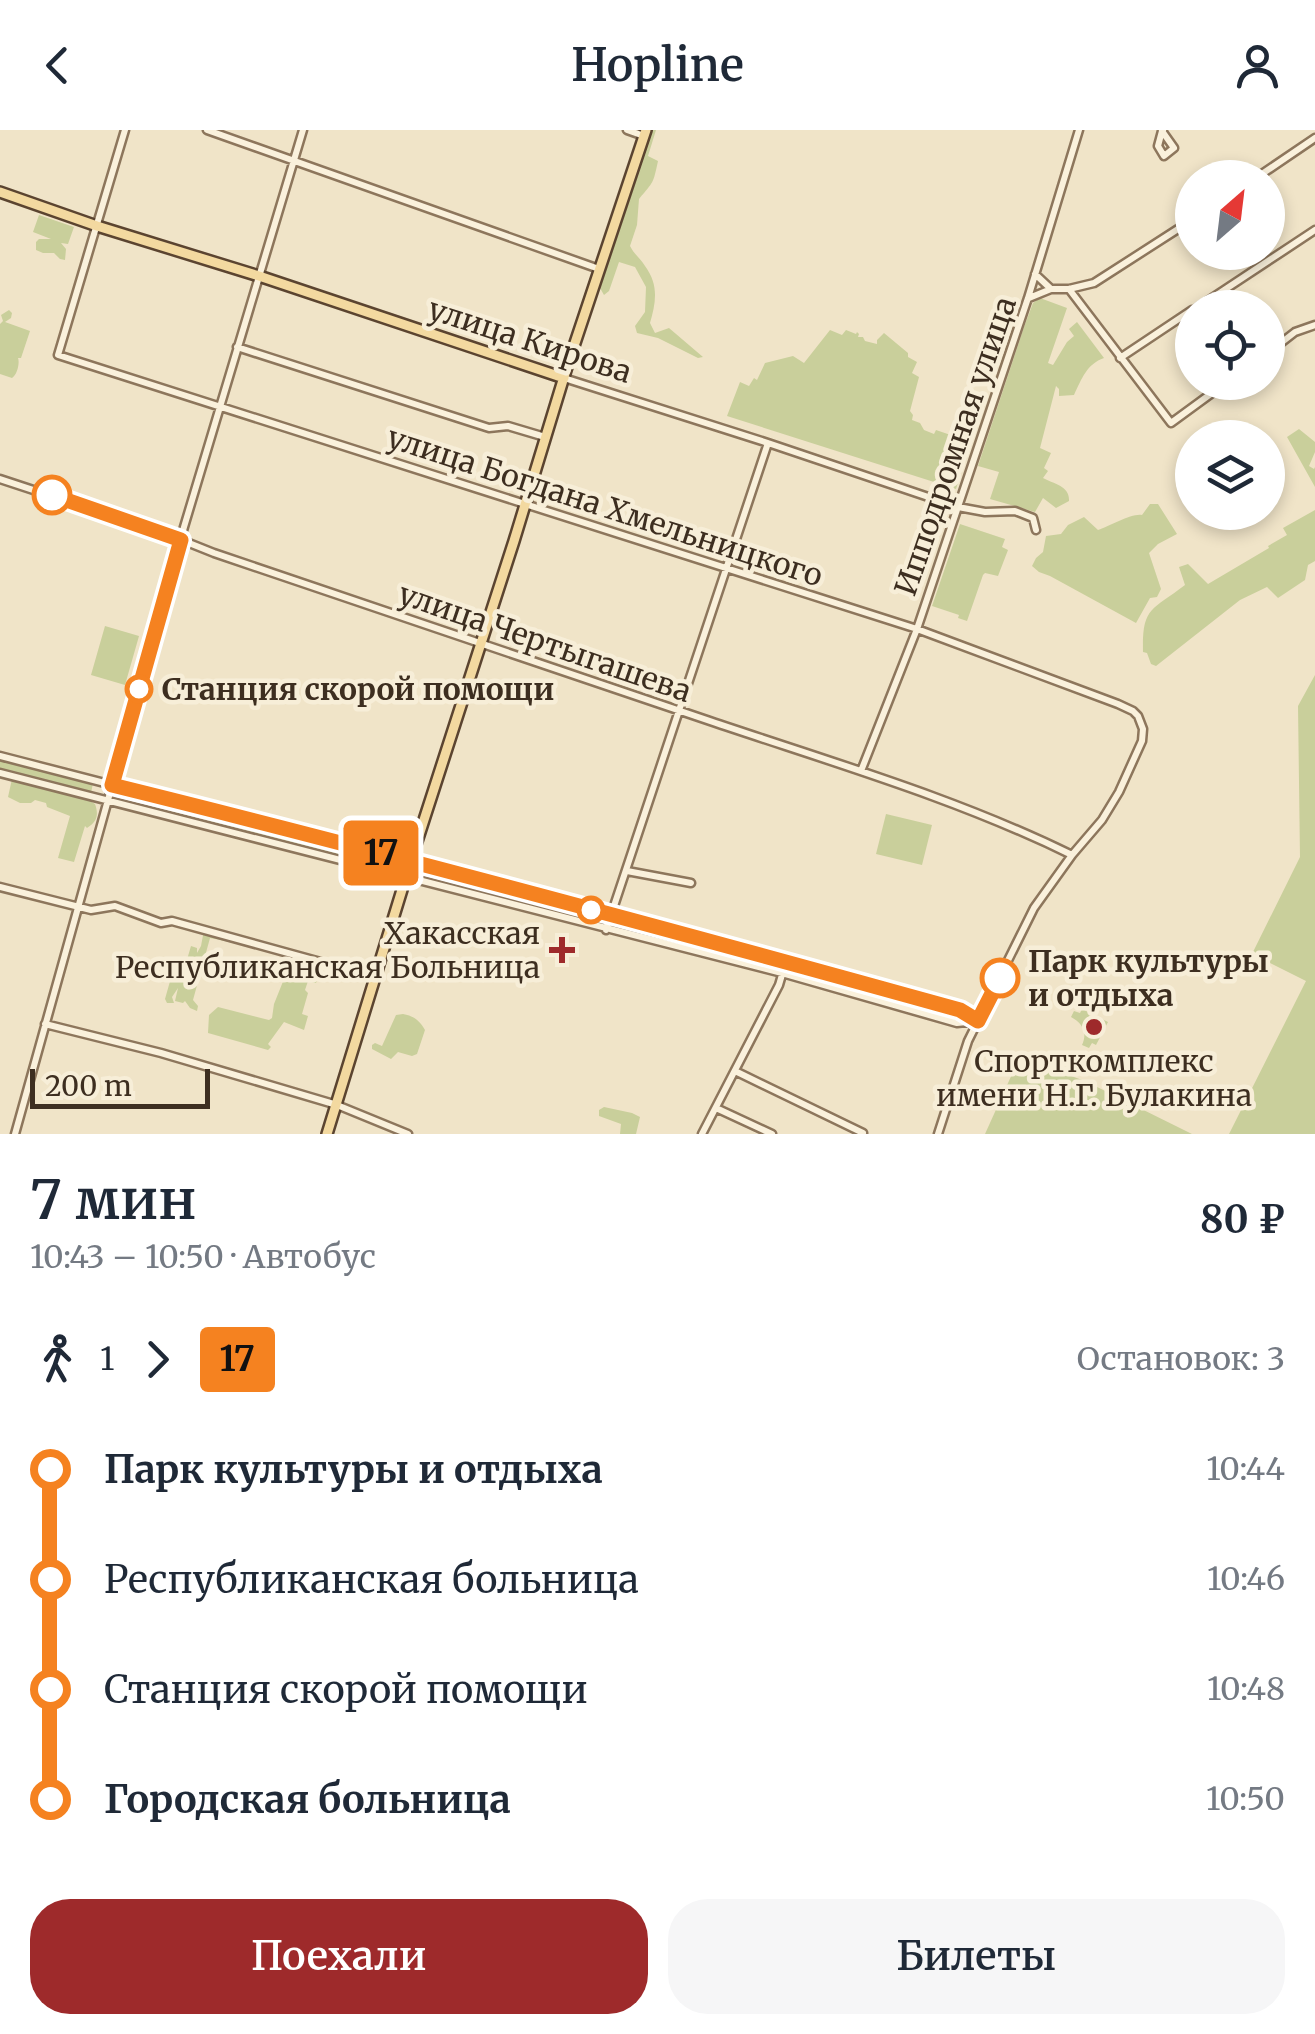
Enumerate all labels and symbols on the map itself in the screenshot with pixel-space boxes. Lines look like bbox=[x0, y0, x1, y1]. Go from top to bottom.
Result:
north arrow bbox=[1175, 160, 1285, 270]
street label: улица Кирова bbox=[424, 289, 636, 391]
street label: Ипподромная улица bbox=[886, 292, 1024, 600]
street label: улица Богдана Хмельницкого bbox=[382, 418, 828, 594]
unlabelled marker bbox=[33, 476, 71, 514]
street label: улица Чертыгашева bbox=[394, 574, 696, 710]
place label: Станция скорой помощи bbox=[162, 670, 554, 708]
marker: Станция скорой помощи bbox=[126, 676, 152, 702]
line badge: 17 bbox=[336, 820, 426, 886]
unlabelled marker bbox=[578, 897, 604, 923]
place label: Хакасская Республиканская Больница bbox=[115, 914, 540, 986]
marker: Хакасская Республиканская Больница bbox=[549, 937, 575, 963]
place label: Парк культуры и отдыха bbox=[1028, 942, 1269, 1014]
marker: Парк культуры и отдыха bbox=[981, 959, 1019, 997]
marker: Спорткомплекс имени Н.Г. Булакина bbox=[1083, 1016, 1105, 1038]
place label: Спорткомплекс имени Н.Г. Булакина bbox=[936, 1042, 1252, 1114]
scale bar bbox=[30, 1064, 210, 1108]

